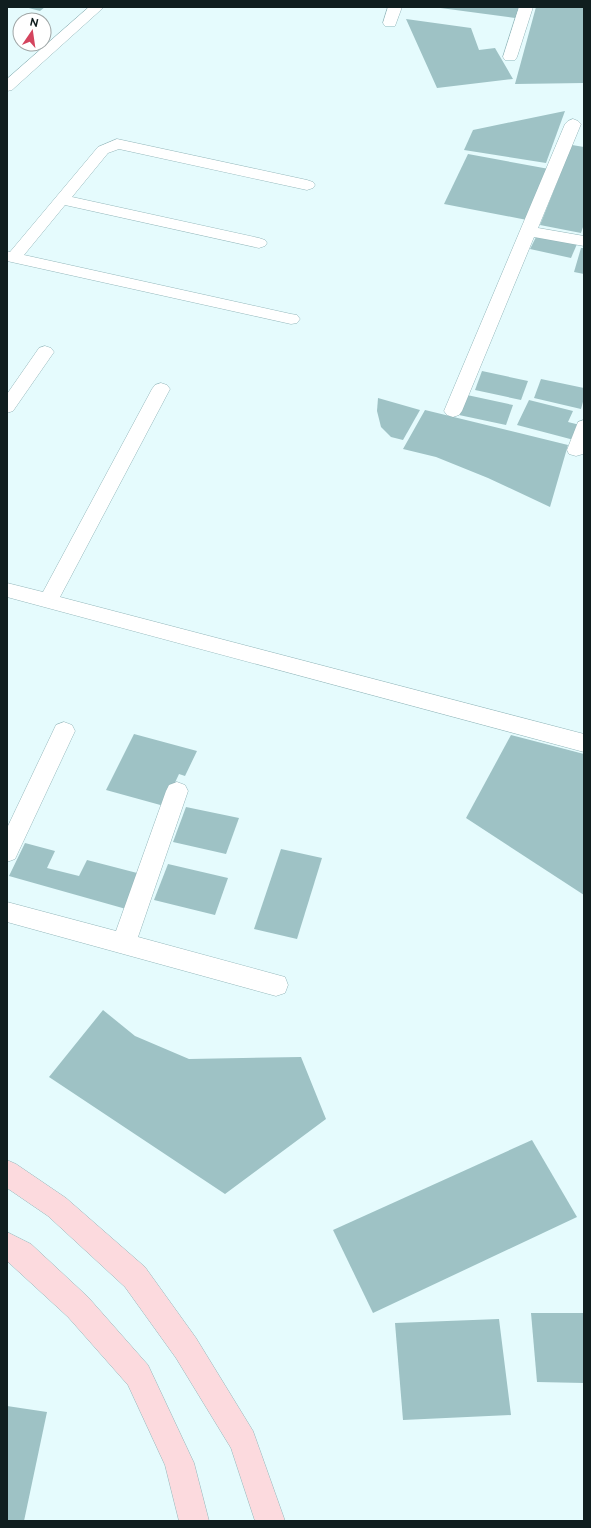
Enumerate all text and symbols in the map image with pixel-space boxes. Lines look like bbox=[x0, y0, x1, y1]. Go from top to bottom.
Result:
north arrow bbox=[12, 12, 52, 52]
text: N bbox=[29, 15, 40, 30]

